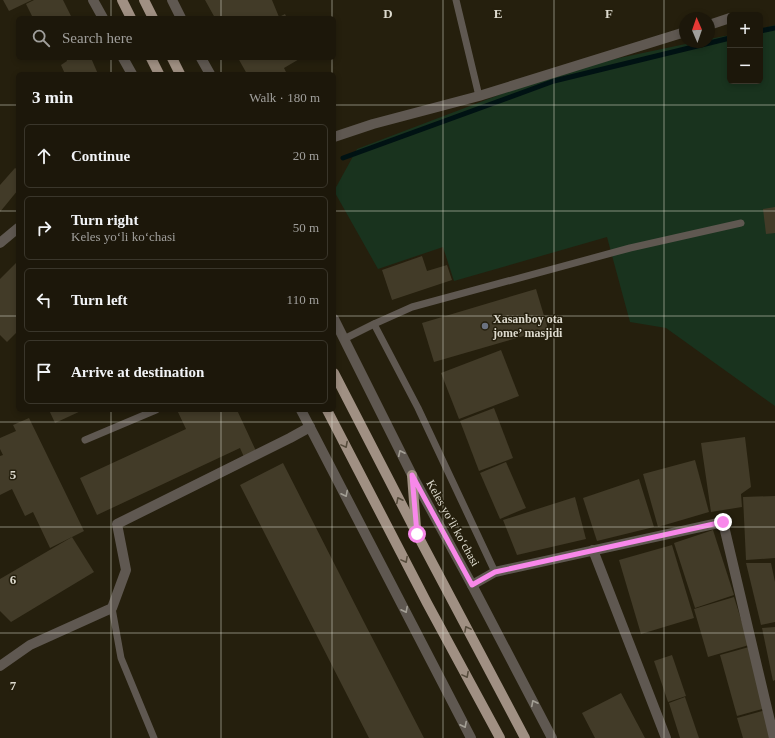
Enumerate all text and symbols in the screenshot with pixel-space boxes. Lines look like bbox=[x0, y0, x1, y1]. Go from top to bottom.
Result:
text: D bbox=[383, 6, 393, 21]
text: E bbox=[494, 6, 502, 21]
text: F bbox=[605, 6, 613, 21]
north arrow bbox=[679, 12, 715, 48]
map controls bbox=[727, 12, 763, 84]
button: + bbox=[727, 12, 763, 48]
search box bbox=[16, 16, 336, 60]
icon: search bbox=[30, 27, 52, 49]
text: Search here bbox=[62, 30, 132, 46]
button: − bbox=[727, 48, 763, 84]
text: 3 min bbox=[32, 88, 73, 107]
text: Walk · 180 m bbox=[249, 90, 320, 105]
icon: ahead bbox=[33, 145, 55, 167]
text: Continue bbox=[71, 148, 130, 164]
text: 20 m bbox=[293, 148, 319, 163]
text: Turn right bbox=[71, 212, 138, 228]
icon: right bbox=[33, 217, 55, 239]
text: 50 m bbox=[293, 220, 319, 235]
text: Keles yoʻli koʻchasi bbox=[71, 229, 176, 244]
icon: left bbox=[33, 289, 55, 311]
text: Turn left bbox=[71, 292, 128, 308]
text: 110 m bbox=[287, 292, 319, 307]
place label: Xasanboy ota jome’ masjidi bbox=[492, 312, 563, 340]
marker: Xasanboy ota jome’ masjidi bbox=[480, 321, 490, 331]
icon: arrive bbox=[33, 361, 55, 383]
text: Arrive at destination bbox=[71, 364, 204, 380]
one-way arrow bbox=[340, 440, 347, 448]
one-way arrow bbox=[398, 449, 405, 457]
text: 5 bbox=[10, 467, 17, 482]
street label: Keles yoʻli koʻchasi bbox=[423, 477, 483, 569]
one-way arrow bbox=[340, 490, 348, 498]
one-way arrow bbox=[396, 496, 404, 504]
route end bbox=[714, 513, 732, 531]
route start bbox=[408, 525, 426, 543]
one-way arrow bbox=[400, 556, 408, 563]
text: 6 bbox=[10, 572, 17, 587]
one-way arrow bbox=[400, 606, 407, 613]
one-way arrow bbox=[465, 626, 472, 634]
one-way arrow bbox=[461, 670, 469, 678]
text: 7 bbox=[10, 678, 17, 693]
one-way arrow bbox=[531, 700, 539, 708]
one-way arrow bbox=[459, 721, 467, 729]

